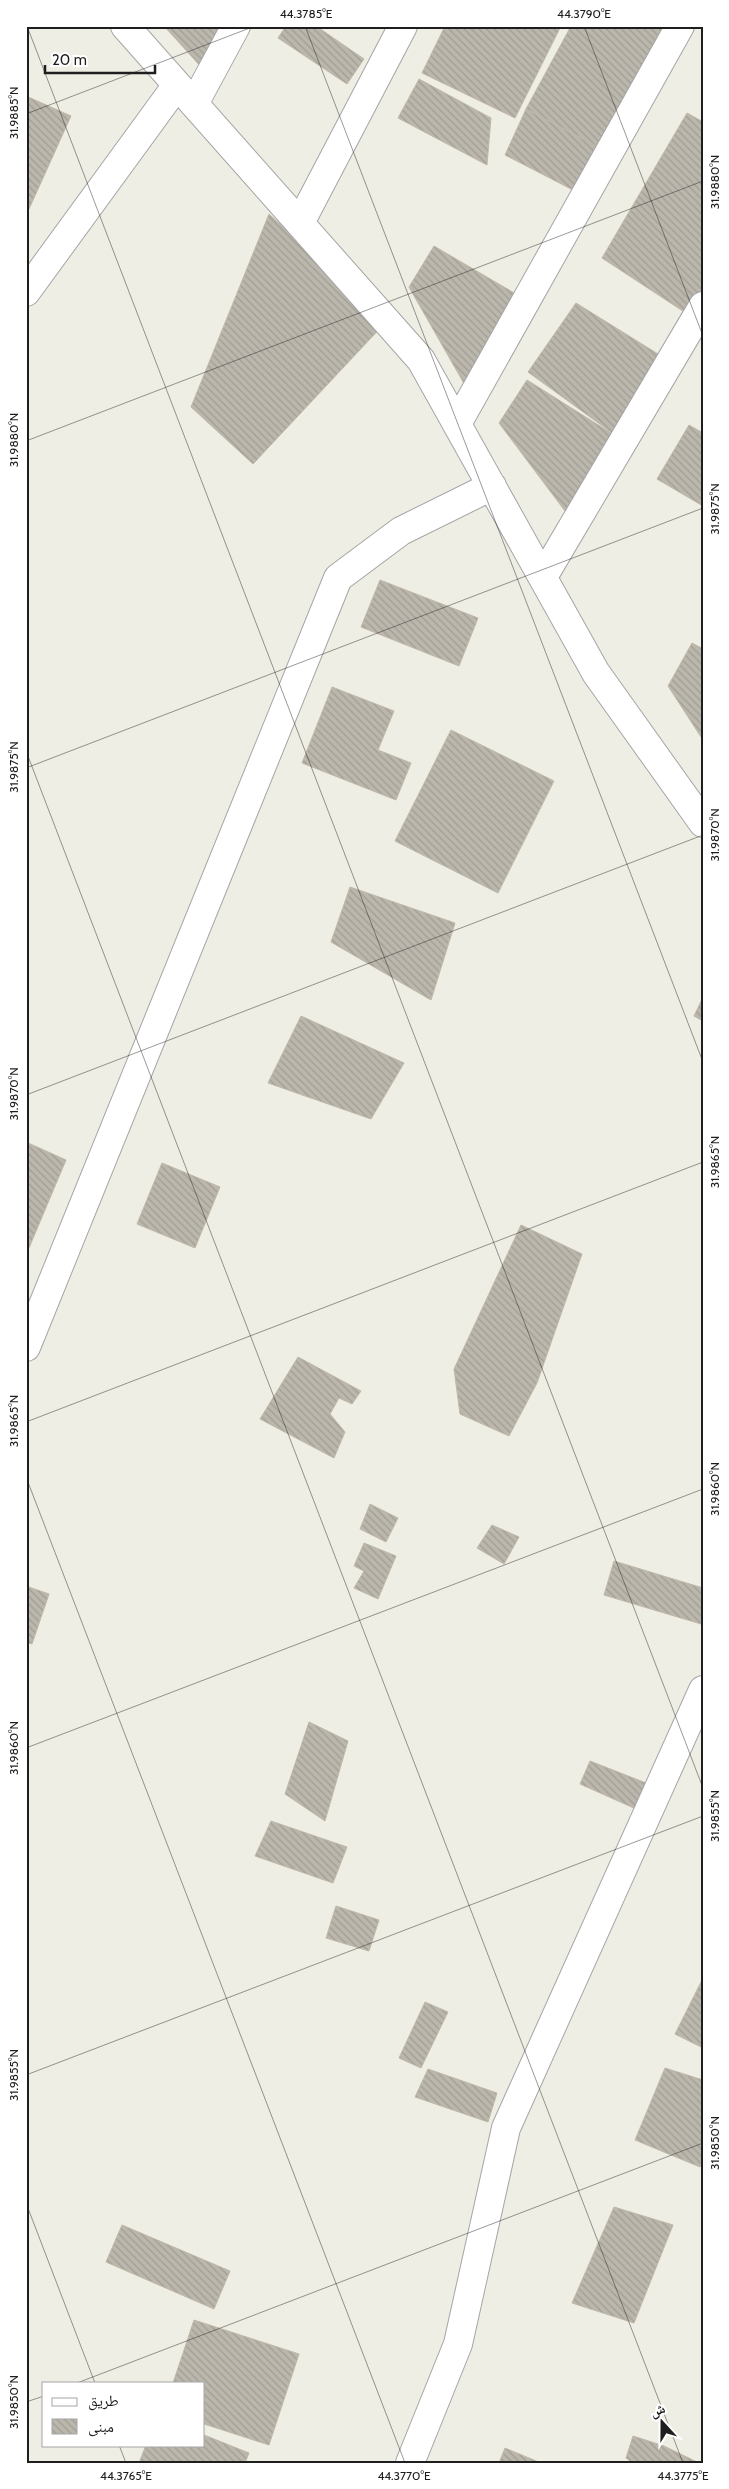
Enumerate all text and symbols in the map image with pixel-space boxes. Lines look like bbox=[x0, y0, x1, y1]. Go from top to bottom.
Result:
text: 44.3785°E bbox=[280, 6, 333, 21]
text: 44.3790°E bbox=[557, 6, 611, 21]
scale bar bbox=[45, 42, 155, 74]
text: 20 m bbox=[52, 51, 87, 69]
text: 31.9885°N bbox=[6, 87, 21, 139]
text: 31.9880°N bbox=[707, 155, 722, 209]
text: 31.9880°N bbox=[6, 413, 21, 467]
text: 31.9875°N bbox=[707, 483, 722, 535]
text: 31.9875°N bbox=[6, 741, 21, 793]
text: 31.9870°N bbox=[707, 808, 722, 862]
text: 31.9870°N bbox=[6, 1067, 21, 1121]
text: 31.9865°N bbox=[707, 1136, 722, 1188]
text: 31.9865°N bbox=[6, 1395, 21, 1447]
text: 31.9860°N bbox=[707, 1462, 722, 1516]
text: 31.9860°N bbox=[6, 1721, 21, 1775]
text: 31.9855°N bbox=[707, 1790, 722, 1842]
text: 31.9855°N bbox=[6, 2049, 21, 2101]
text: 31.9850°N bbox=[707, 2116, 722, 2170]
text: 31.9850°N bbox=[6, 2375, 21, 2429]
legend bbox=[42, 2382, 205, 2446]
text: طريق bbox=[88, 2392, 119, 2411]
north arrow bbox=[636, 2396, 686, 2446]
text: ش bbox=[647, 2399, 668, 2421]
text: مبنى bbox=[88, 2418, 114, 2437]
text: 44.3765°E bbox=[100, 2468, 152, 2483]
text: 44.3770°E bbox=[377, 2468, 431, 2483]
text: 44.3775°E bbox=[657, 2468, 709, 2483]

